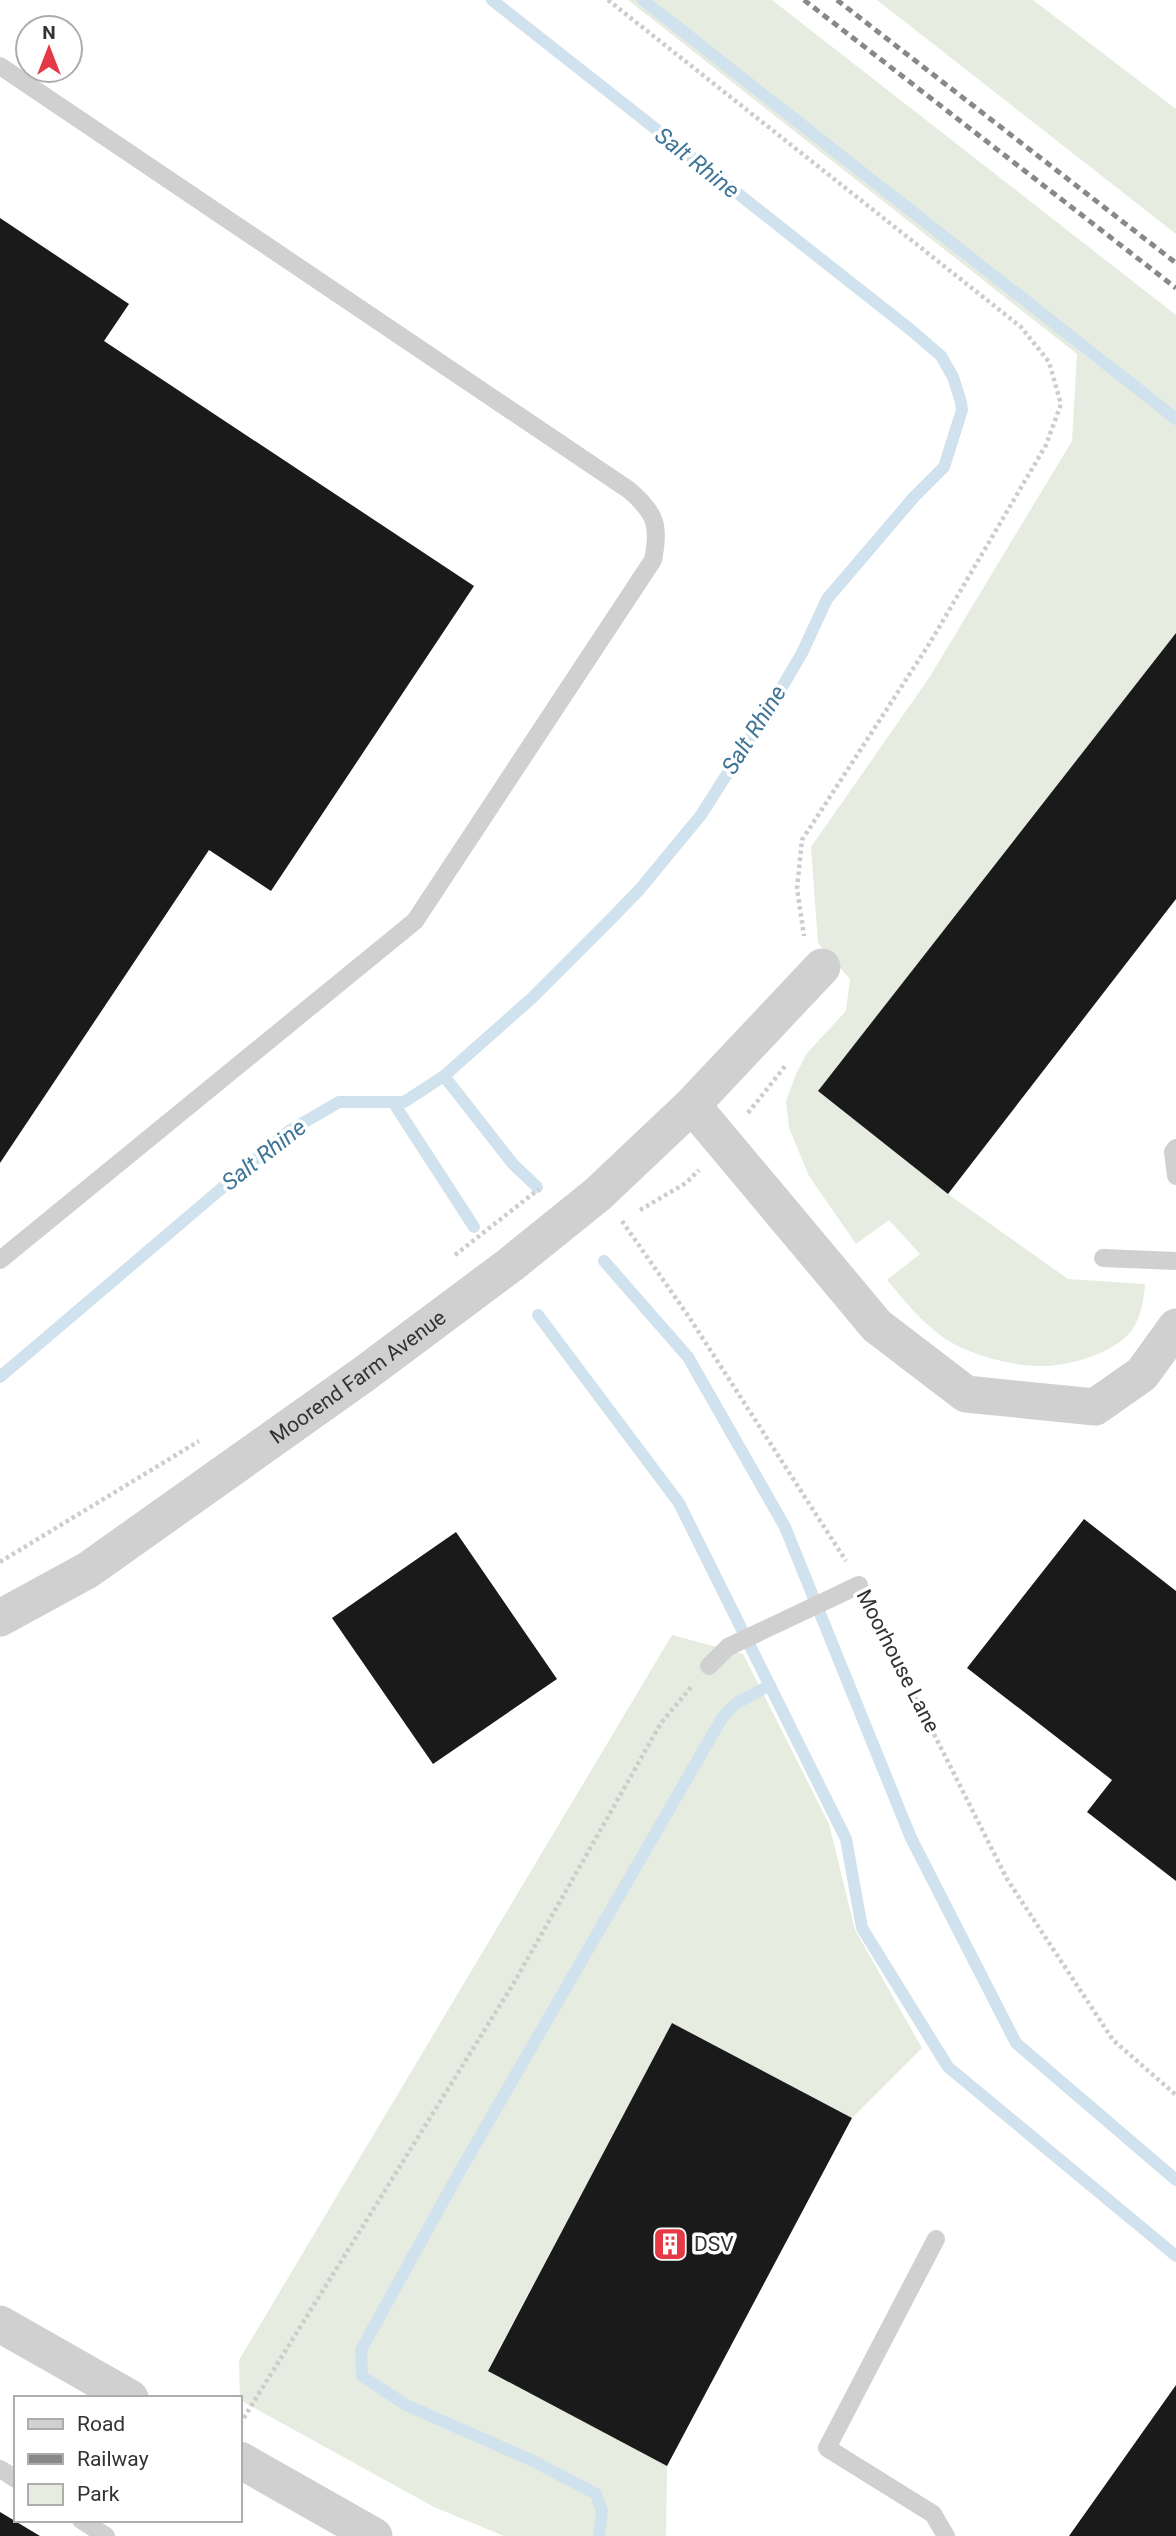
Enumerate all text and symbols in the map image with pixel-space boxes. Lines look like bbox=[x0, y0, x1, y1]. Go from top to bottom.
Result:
north arrow bbox=[14, 14, 84, 84]
text: N bbox=[42, 21, 56, 44]
water label: Salt Rhine bbox=[650, 122, 745, 204]
water label: Salt Rhine bbox=[716, 681, 792, 779]
water label: Salt Rhine bbox=[217, 1114, 312, 1196]
street label: Moorend Farm Avenue bbox=[265, 1305, 450, 1449]
street label: Moorhouse Lane bbox=[852, 1586, 944, 1736]
building icon: DSV bbox=[651, 2225, 689, 2263]
place label: DSV bbox=[694, 2232, 734, 2256]
legend bbox=[14, 2396, 242, 2522]
text: Road bbox=[77, 2412, 125, 2436]
text: Railway bbox=[77, 2447, 149, 2471]
text: Park bbox=[77, 2482, 120, 2506]

